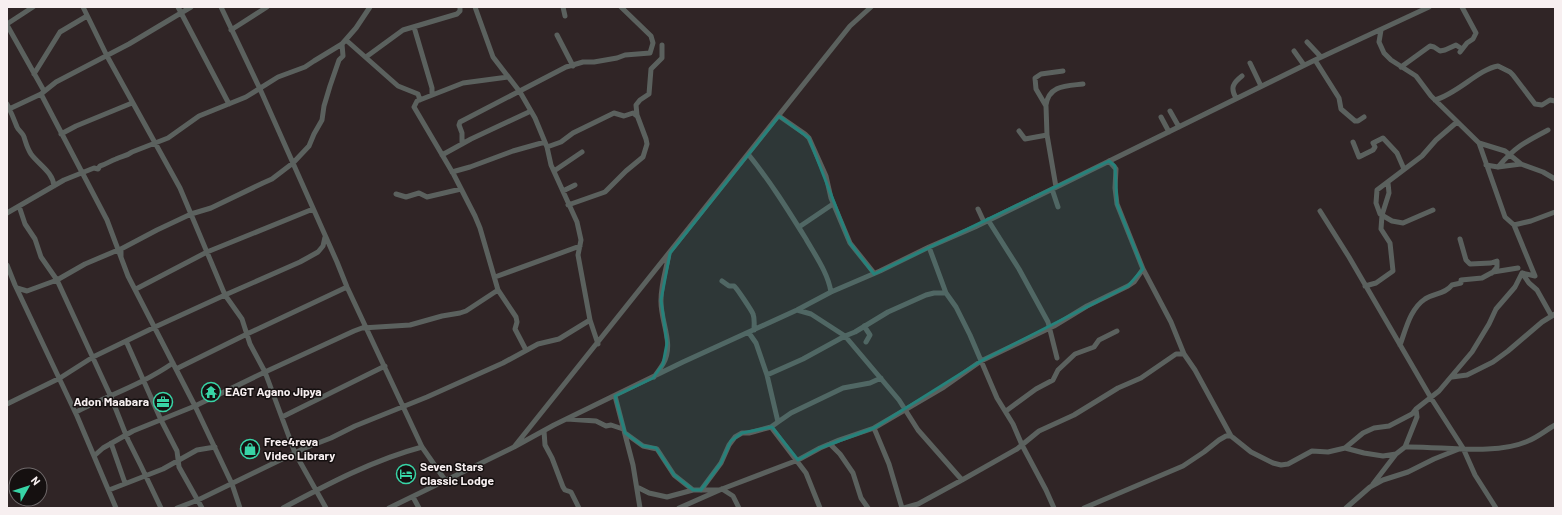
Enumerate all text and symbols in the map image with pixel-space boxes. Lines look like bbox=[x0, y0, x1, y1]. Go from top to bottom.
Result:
temple icon: EAGT Agano Jipya bbox=[200, 381, 222, 403]
place label: EAGT Agano Jipya bbox=[225, 384, 322, 398]
office icon: Adon Maabara bbox=[152, 391, 174, 413]
place label: Adon Maabara bbox=[73, 394, 149, 408]
place label: Free4reva Video Library bbox=[264, 434, 335, 462]
shop icon: Free4reva Video Library bbox=[239, 438, 261, 460]
place label: Seven Stars Classic Lodge bbox=[420, 459, 494, 487]
hotel icon: Seven Stars Classic Lodge bbox=[395, 463, 417, 485]
north arrow bbox=[8, 467, 48, 507]
text: N bbox=[29, 473, 44, 487]

